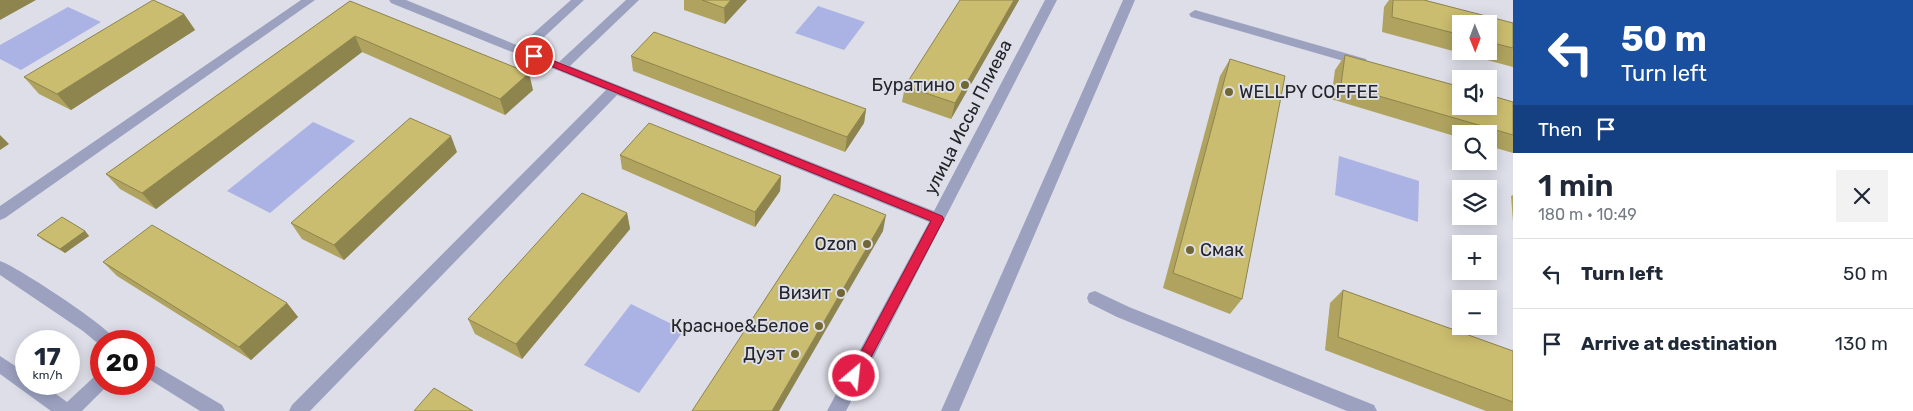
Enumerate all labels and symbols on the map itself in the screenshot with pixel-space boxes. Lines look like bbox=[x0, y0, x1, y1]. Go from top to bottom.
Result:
north arrow bbox=[1452, 15, 1498, 60]
pin bbox=[513, 35, 555, 77]
street label: улица Иссы Плиева bbox=[919, 36, 1017, 198]
place label: Буратино bbox=[871, 74, 955, 96]
marker: Буратино bbox=[959, 79, 971, 91]
place label: WELLPY COFFEE bbox=[1239, 81, 1378, 103]
marker: WELLPY COFFEE bbox=[1223, 86, 1235, 98]
place label: Ozon bbox=[815, 233, 857, 255]
marker: Ozon bbox=[861, 238, 873, 250]
place label: Смак bbox=[1200, 239, 1244, 261]
marker: Смак bbox=[1184, 244, 1196, 256]
place label: Визит bbox=[779, 282, 831, 304]
marker: Визит bbox=[835, 287, 847, 299]
place label: Красное&Белое bbox=[671, 315, 809, 337]
marker: Красное&Белое bbox=[813, 320, 825, 332]
speed limit sign: 20 bbox=[90, 330, 155, 395]
place label: Дуэт bbox=[743, 343, 785, 365]
marker: Дуэт bbox=[789, 348, 801, 360]
position arrow bbox=[827, 349, 879, 401]

